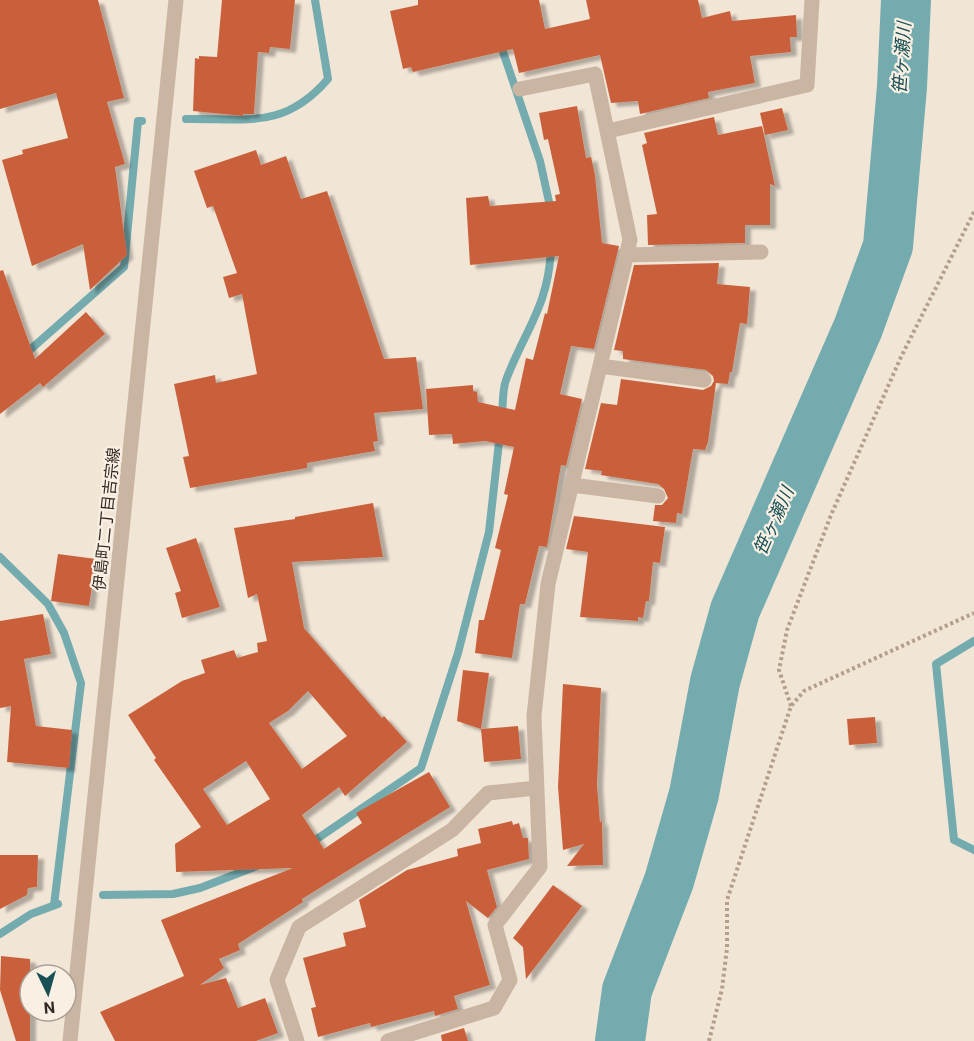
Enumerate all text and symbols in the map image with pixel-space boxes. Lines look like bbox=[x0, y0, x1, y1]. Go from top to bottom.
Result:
water label: 笹ヶ瀬川 bbox=[889, 19, 915, 95]
street label: 伊島町二丁目吉宗線 bbox=[90, 446, 123, 592]
water label: 笹ヶ瀬川 bbox=[749, 482, 799, 558]
north arrow bbox=[18, 963, 78, 1023]
text: N bbox=[43, 997, 56, 1017]

